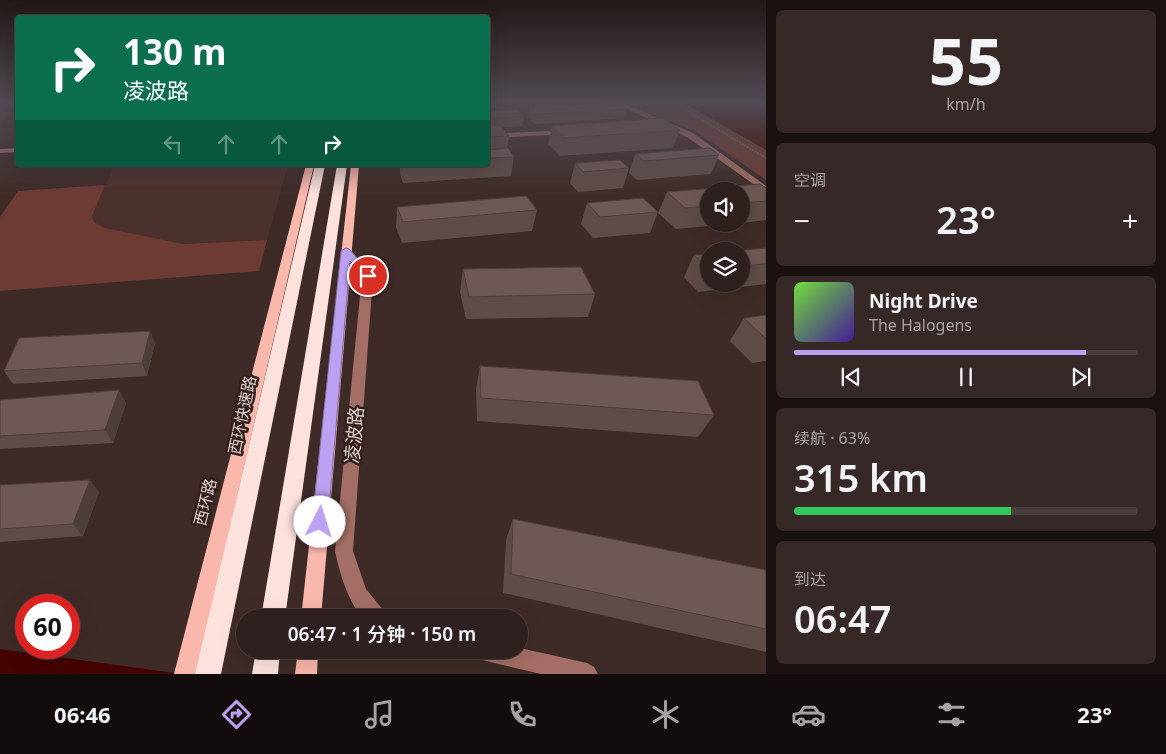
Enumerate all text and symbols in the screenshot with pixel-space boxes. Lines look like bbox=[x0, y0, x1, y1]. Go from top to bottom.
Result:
text: 55 bbox=[929, 16, 1003, 104]
text: 130 m bbox=[123, 28, 226, 75]
icon: right bbox=[40, 35, 105, 100]
text: 凌波路 bbox=[123, 75, 189, 105]
text: km/h bbox=[946, 93, 986, 115]
icon: left bbox=[159, 130, 187, 158]
icon: ahead bbox=[212, 130, 240, 158]
icon: ahead bbox=[265, 130, 293, 158]
icon: right bbox=[318, 130, 346, 158]
text: 空调 bbox=[794, 169, 826, 191]
map controls bbox=[700, 182, 750, 292]
button: sound bbox=[700, 182, 750, 232]
text: 23° bbox=[936, 193, 996, 245]
text: − bbox=[794, 201, 810, 239]
text: + bbox=[1122, 201, 1138, 239]
button: layers bbox=[700, 242, 750, 292]
pin bbox=[347, 255, 389, 297]
icon: arrive bbox=[354, 262, 382, 290]
text: Night Drive bbox=[869, 288, 978, 314]
text: The Halogens bbox=[869, 314, 972, 336]
icon: previous bbox=[837, 363, 865, 391]
icon: pause bbox=[952, 363, 980, 391]
icon: next bbox=[1067, 363, 1095, 391]
street label: 西环快速路 bbox=[223, 374, 261, 456]
street label: 凌波路 bbox=[339, 405, 369, 465]
text: 续航 · 63% bbox=[794, 427, 870, 449]
text: 315 km bbox=[794, 451, 928, 503]
street label: 西环路 bbox=[189, 476, 221, 528]
position arrow bbox=[293, 495, 345, 547]
text: 到达 bbox=[794, 568, 826, 590]
text: 06:47 bbox=[794, 592, 891, 644]
speed limit sign: 60 bbox=[15, 594, 80, 659]
text: 06:47 · 1 分钟 · 150 m bbox=[288, 621, 476, 647]
icon: directions bbox=[219, 697, 254, 732]
icon: music bbox=[362, 697, 397, 732]
icon: phone bbox=[505, 697, 540, 732]
icon: climate bbox=[648, 697, 683, 732]
icon: car bbox=[791, 697, 826, 732]
icon: filters bbox=[934, 697, 969, 732]
text: 06:46 bbox=[54, 699, 111, 729]
text: 23° bbox=[1077, 699, 1112, 729]

